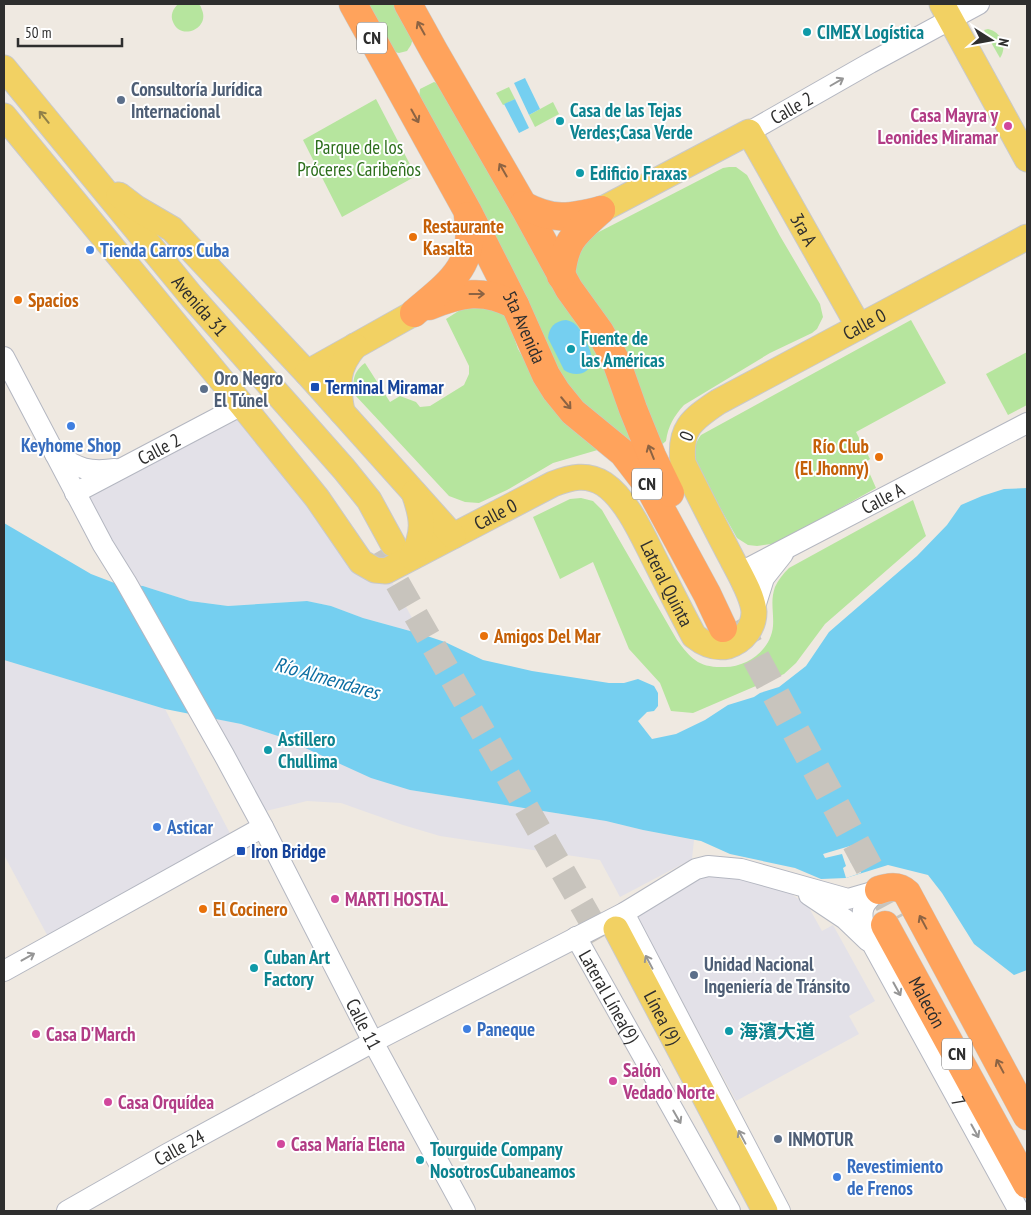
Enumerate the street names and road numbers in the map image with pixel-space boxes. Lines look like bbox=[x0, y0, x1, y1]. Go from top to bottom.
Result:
road number: CN bbox=[357, 22, 387, 54]
street label: Calle 2 bbox=[766, 86, 817, 129]
street label: 3ra A bbox=[785, 209, 823, 250]
street label: Avenida 31 bbox=[167, 270, 233, 341]
street label: 5ta Avenida bbox=[498, 287, 551, 367]
street label: Calle 0 bbox=[839, 303, 890, 345]
street label: Calle 2 bbox=[133, 428, 185, 470]
street label: 0 bbox=[673, 428, 699, 444]
road number: CN bbox=[632, 468, 662, 499]
street label: Calle A bbox=[857, 477, 908, 519]
street label: Calle 0 bbox=[470, 493, 521, 535]
street label: Lateral Quinta bbox=[635, 536, 699, 631]
street label: Lateral Línea(9) bbox=[574, 946, 645, 1047]
street label: Malecón bbox=[904, 972, 951, 1032]
street label: Línea (9) bbox=[639, 986, 687, 1049]
street label: Calle 11 bbox=[341, 994, 387, 1054]
road number: CN bbox=[942, 1038, 972, 1070]
street label: 7 bbox=[946, 1092, 971, 1111]
street label: Calle 24 bbox=[150, 1124, 209, 1171]

